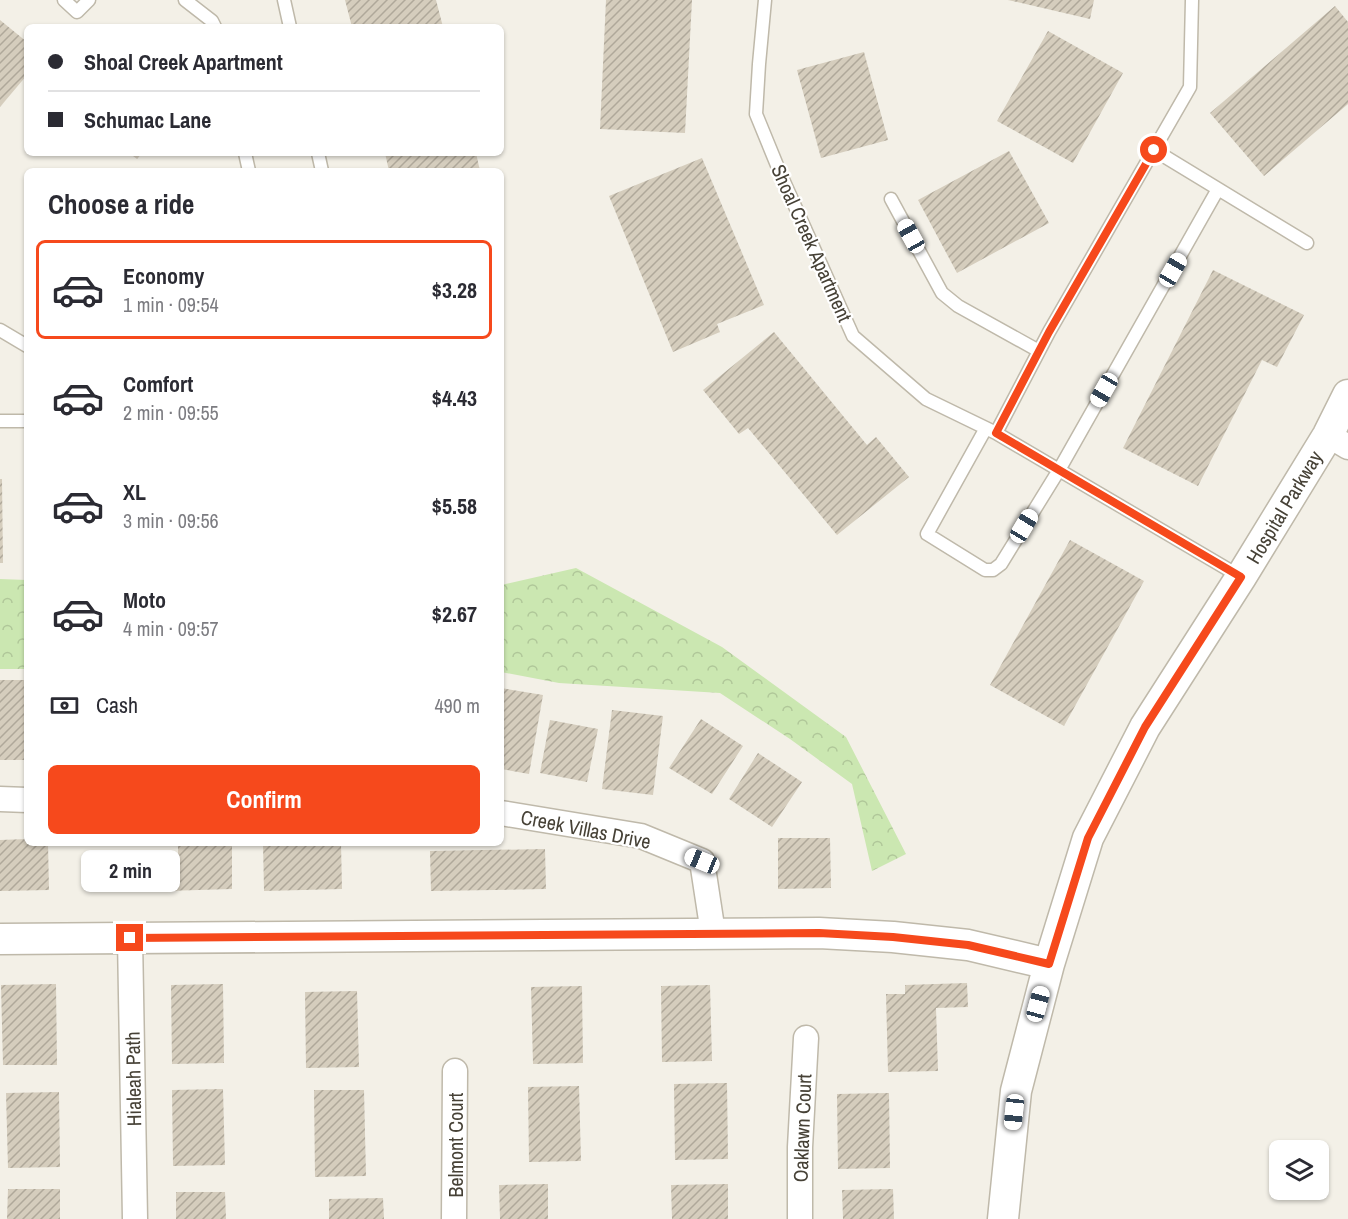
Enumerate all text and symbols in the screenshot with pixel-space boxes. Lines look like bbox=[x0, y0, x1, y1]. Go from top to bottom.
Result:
text: Shoal Creek Apartment bbox=[84, 47, 283, 77]
text: Schumac Lane bbox=[84, 105, 211, 135]
route start bbox=[1140, 136, 1167, 163]
street label: Shoal Creek Apartment bbox=[765, 160, 859, 326]
text: Choose a ride bbox=[48, 186, 194, 222]
car bbox=[894, 216, 928, 256]
car bbox=[1156, 250, 1190, 290]
text: Economy bbox=[123, 261, 204, 291]
icon: car bbox=[51, 263, 105, 317]
text: $3.28 bbox=[432, 275, 477, 305]
text: 1 min · 09:54 bbox=[123, 291, 219, 318]
text: Comfort bbox=[123, 369, 193, 399]
car bbox=[1087, 370, 1121, 410]
icon: car bbox=[51, 371, 105, 425]
text: $4.43 bbox=[432, 383, 477, 413]
text: 2 min · 09:55 bbox=[123, 399, 219, 426]
street label: Hospital Parkway bbox=[1240, 445, 1329, 569]
text: XL bbox=[123, 477, 146, 507]
icon: car bbox=[51, 479, 105, 533]
text: $5.58 bbox=[432, 491, 477, 521]
car bbox=[1007, 506, 1041, 546]
text: 3 min · 09:56 bbox=[123, 507, 219, 534]
text: Moto bbox=[123, 585, 166, 615]
icon: car bbox=[51, 587, 105, 641]
text: $2.67 bbox=[432, 599, 477, 629]
text: 4 min · 09:57 bbox=[123, 615, 219, 642]
icon: cash bbox=[48, 689, 81, 722]
text: Cash bbox=[96, 690, 138, 720]
text: 490 m bbox=[434, 692, 480, 719]
button: Confirm bbox=[48, 765, 480, 834]
street label: Creek Villas Drive bbox=[519, 803, 653, 855]
car bbox=[682, 846, 722, 876]
callout: 2 min bbox=[80, 851, 180, 893]
text: 2 min bbox=[109, 857, 152, 884]
route end bbox=[116, 924, 143, 951]
car bbox=[1025, 984, 1051, 1024]
street label: Hialeah Path bbox=[119, 1031, 147, 1127]
street label: Oaklawn Court bbox=[787, 1073, 817, 1183]
street label: Belmont Court bbox=[442, 1092, 469, 1197]
car bbox=[1003, 1093, 1025, 1131]
map controls bbox=[1269, 1140, 1329, 1200]
button: layers bbox=[1269, 1140, 1329, 1200]

